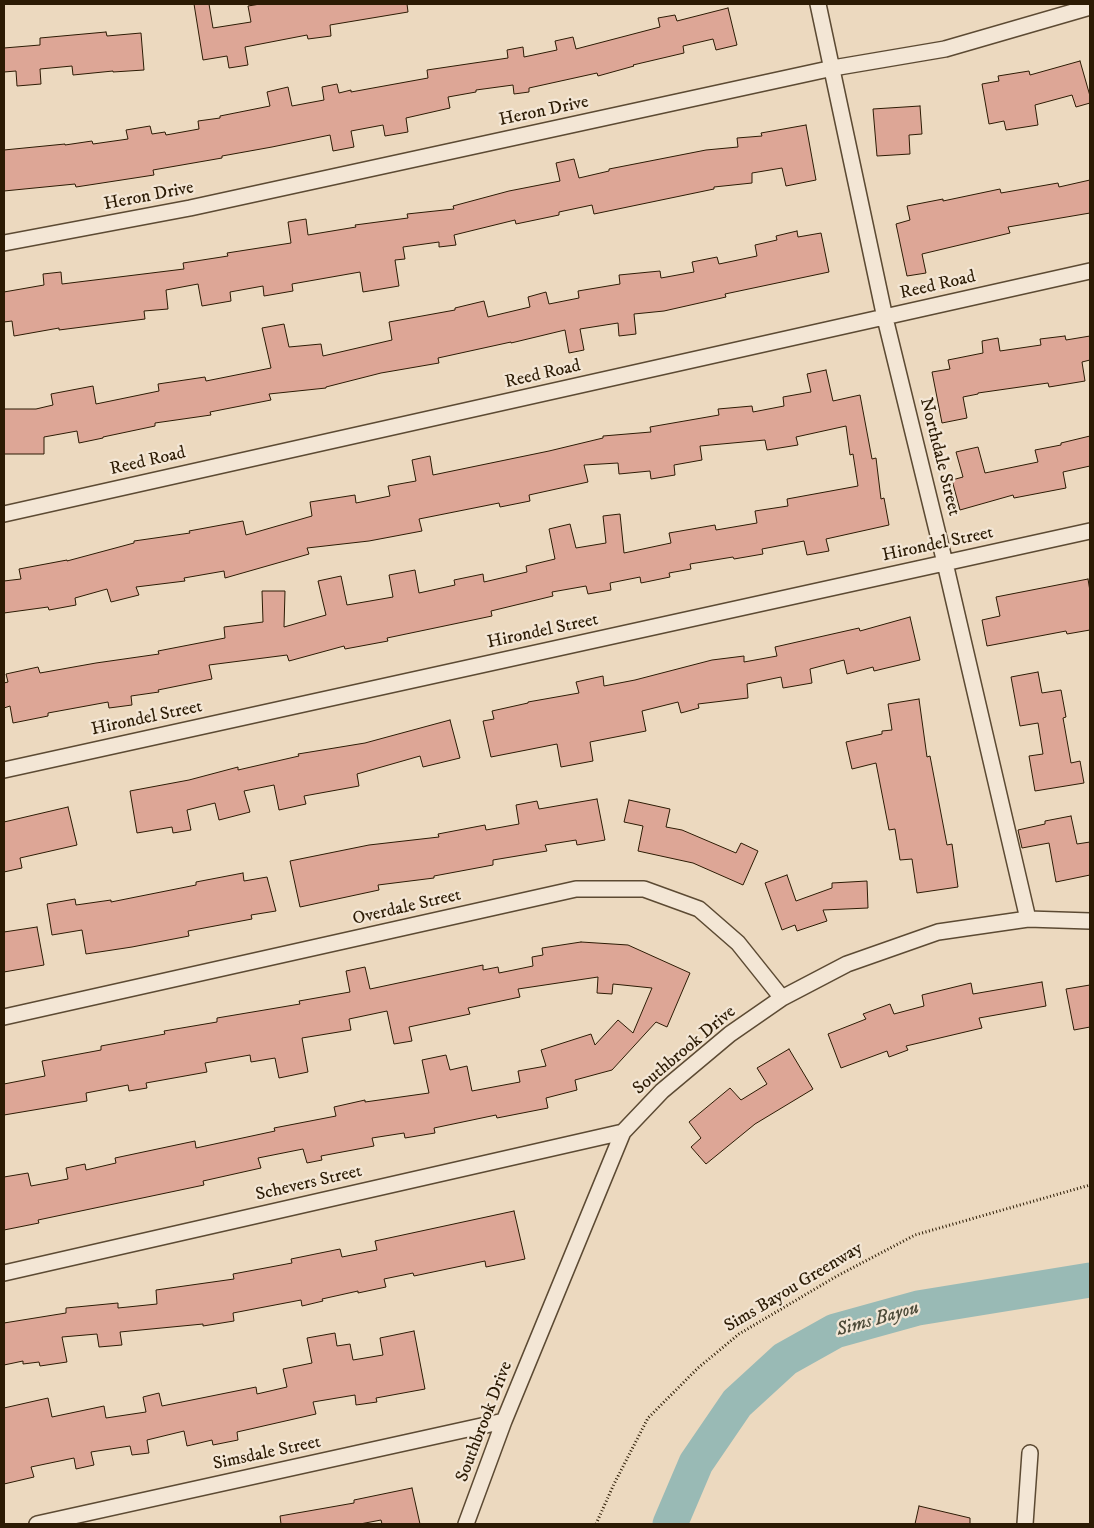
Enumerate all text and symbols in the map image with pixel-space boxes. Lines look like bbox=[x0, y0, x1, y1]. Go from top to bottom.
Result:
street label: Heron Drive bbox=[497, 92, 591, 132]
street label: Heron Drive bbox=[102, 178, 196, 216]
street label: Reed Road bbox=[898, 267, 978, 305]
street label: Reed Road bbox=[503, 356, 583, 394]
street label: Northdale Street bbox=[914, 396, 964, 518]
street label: Reed Road bbox=[108, 443, 188, 481]
street label: Hirondel Street bbox=[881, 523, 995, 567]
street label: Hirondel Street bbox=[486, 610, 600, 654]
street label: Hirondel Street bbox=[90, 697, 204, 741]
street label: Overdale Street bbox=[351, 885, 463, 931]
street label: Southbrook Drive bbox=[629, 1002, 741, 1100]
street label: Schevers Street bbox=[254, 1161, 364, 1207]
street label: Sims Bayou Greenway bbox=[721, 1238, 867, 1338]
water label: Sims Bayou bbox=[834, 1297, 922, 1343]
street label: Southbrook Drive bbox=[452, 1359, 518, 1485]
street label: Simsdale Street bbox=[211, 1432, 323, 1476]

